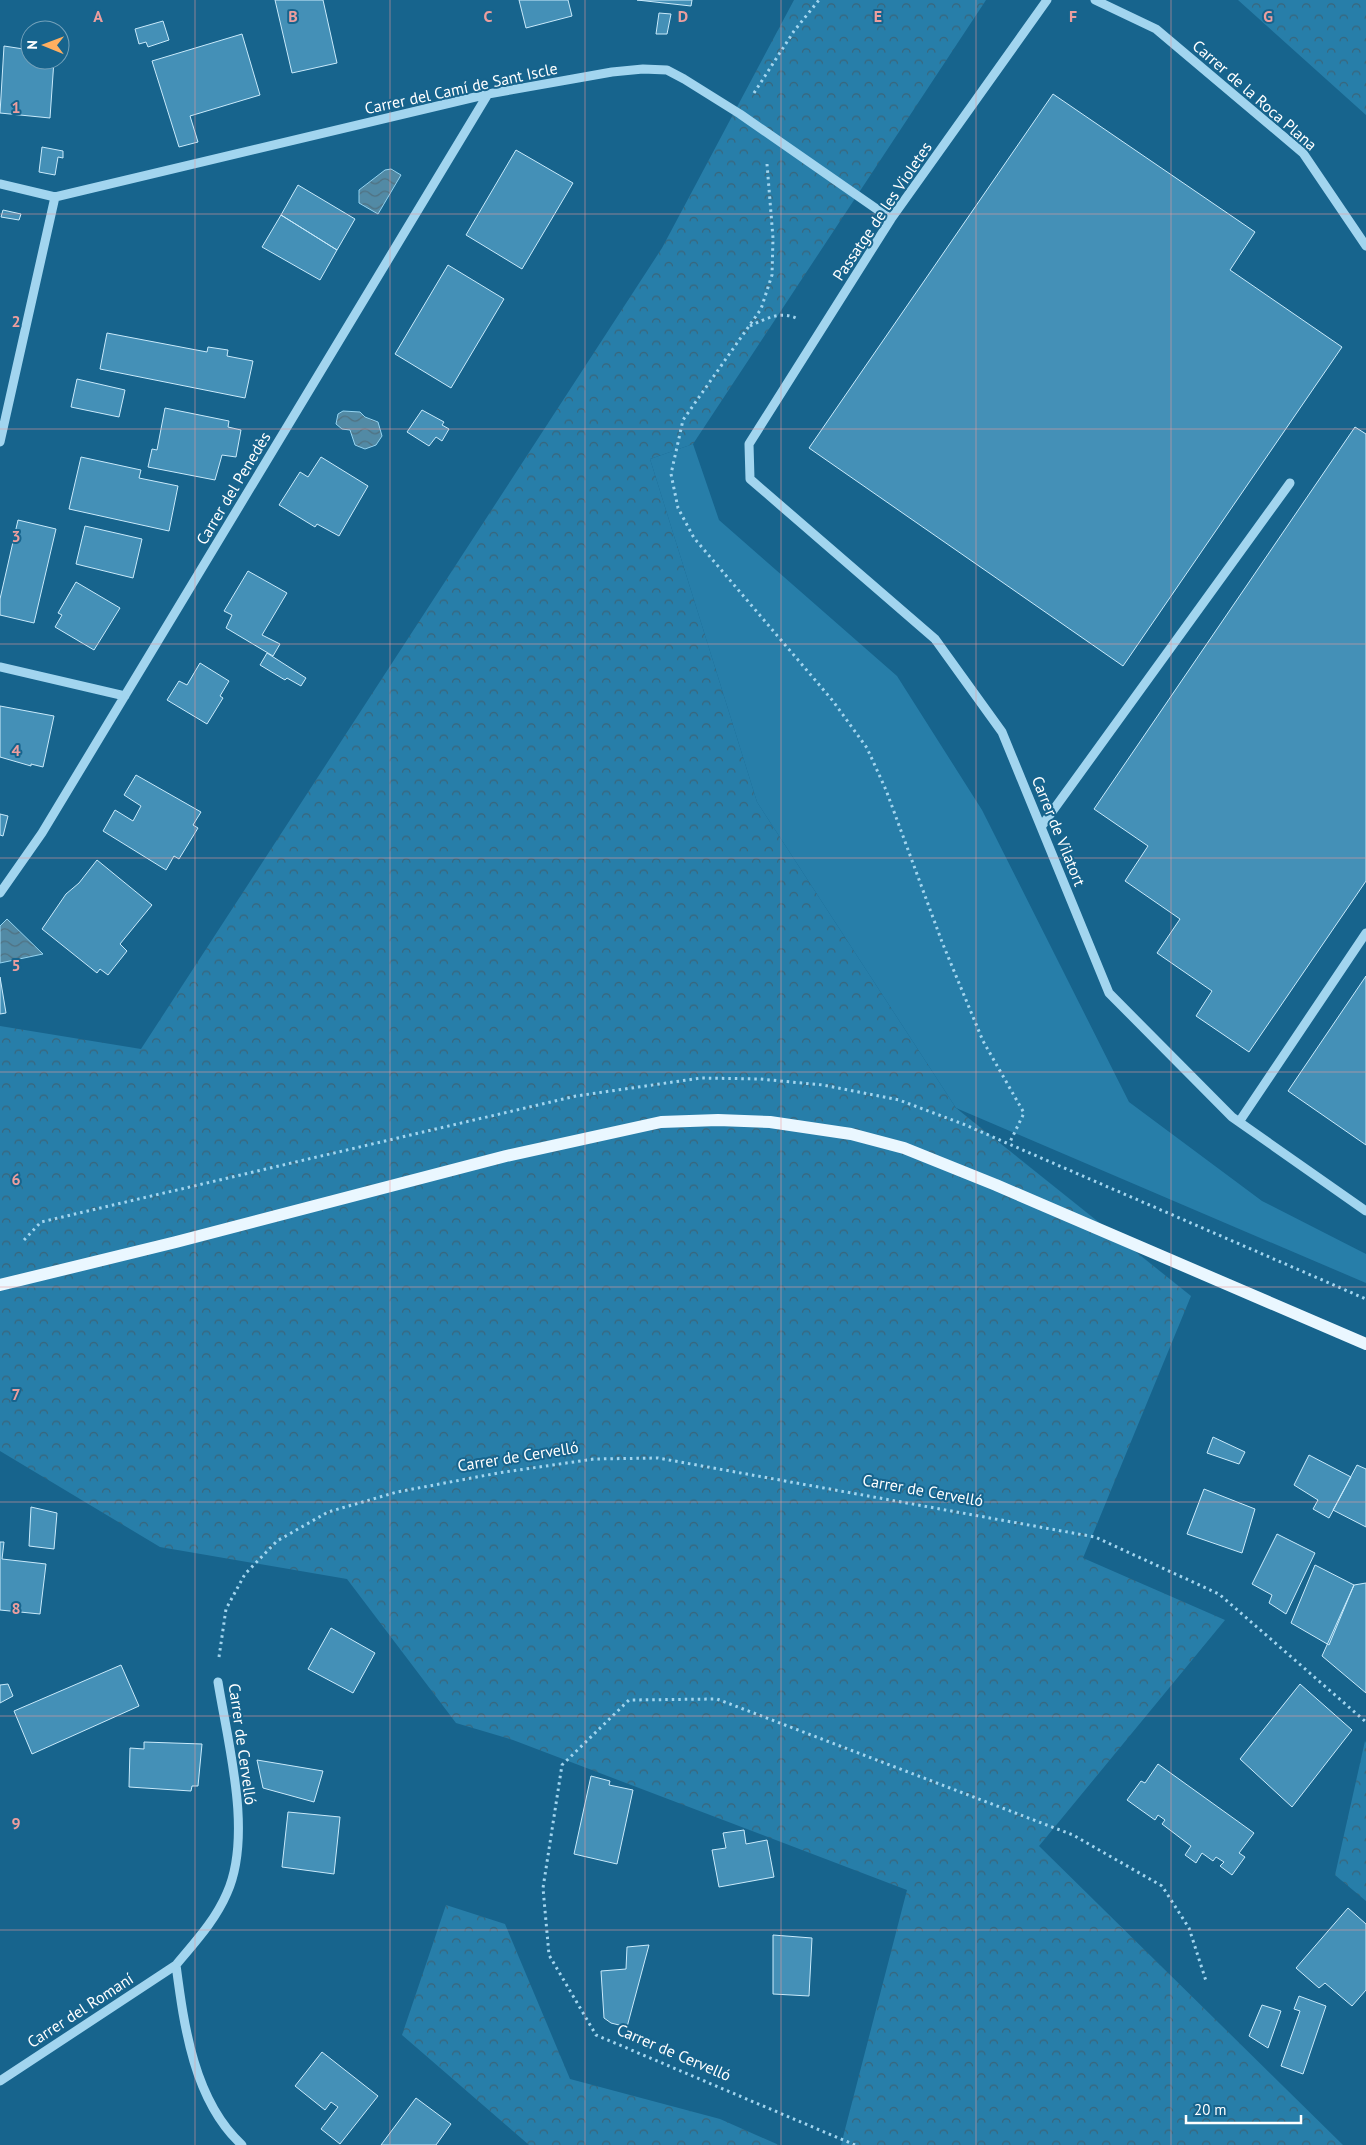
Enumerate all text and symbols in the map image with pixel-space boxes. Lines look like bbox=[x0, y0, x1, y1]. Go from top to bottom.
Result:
text: A bbox=[93, 6, 103, 26]
text: B bbox=[288, 6, 298, 26]
text: C bbox=[484, 6, 493, 26]
text: D bbox=[678, 6, 688, 26]
text: E bbox=[874, 6, 882, 26]
text: F bbox=[1069, 6, 1077, 26]
text: G bbox=[1263, 6, 1273, 26]
north arrow bbox=[20, 20, 70, 70]
street label: Carrer de la Roca Plana bbox=[1189, 35, 1321, 155]
text: N bbox=[23, 40, 41, 50]
street label: Carrer del Camí de Sant Iscle bbox=[363, 58, 559, 118]
text: 1 bbox=[11, 97, 21, 117]
street label: Passatge de les Violetes bbox=[828, 138, 936, 284]
text: 2 bbox=[11, 311, 21, 331]
street label: Carrer del Penedès bbox=[191, 428, 275, 548]
text: 3 bbox=[11, 526, 21, 546]
text: 4 bbox=[11, 740, 21, 760]
street label: Carrer de Vilatort bbox=[1028, 773, 1090, 890]
text: 5 bbox=[11, 955, 21, 975]
text: 6 bbox=[11, 1169, 21, 1189]
text: 7 bbox=[11, 1384, 21, 1404]
street label: Carrer de Cervelló bbox=[456, 1437, 580, 1475]
street label: Carrer de Cervelló bbox=[861, 1470, 985, 1510]
text: 8 bbox=[11, 1598, 21, 1618]
street label: Carrer de Cervelló bbox=[225, 1682, 261, 1806]
text: 9 bbox=[11, 1813, 21, 1833]
street label: Carrer del Romaní bbox=[23, 1968, 137, 2052]
street label: Carrer de Cervelló bbox=[614, 2019, 734, 2085]
scale bar bbox=[1186, 2092, 1301, 2124]
text: 20 m bbox=[1194, 2100, 1227, 2119]

